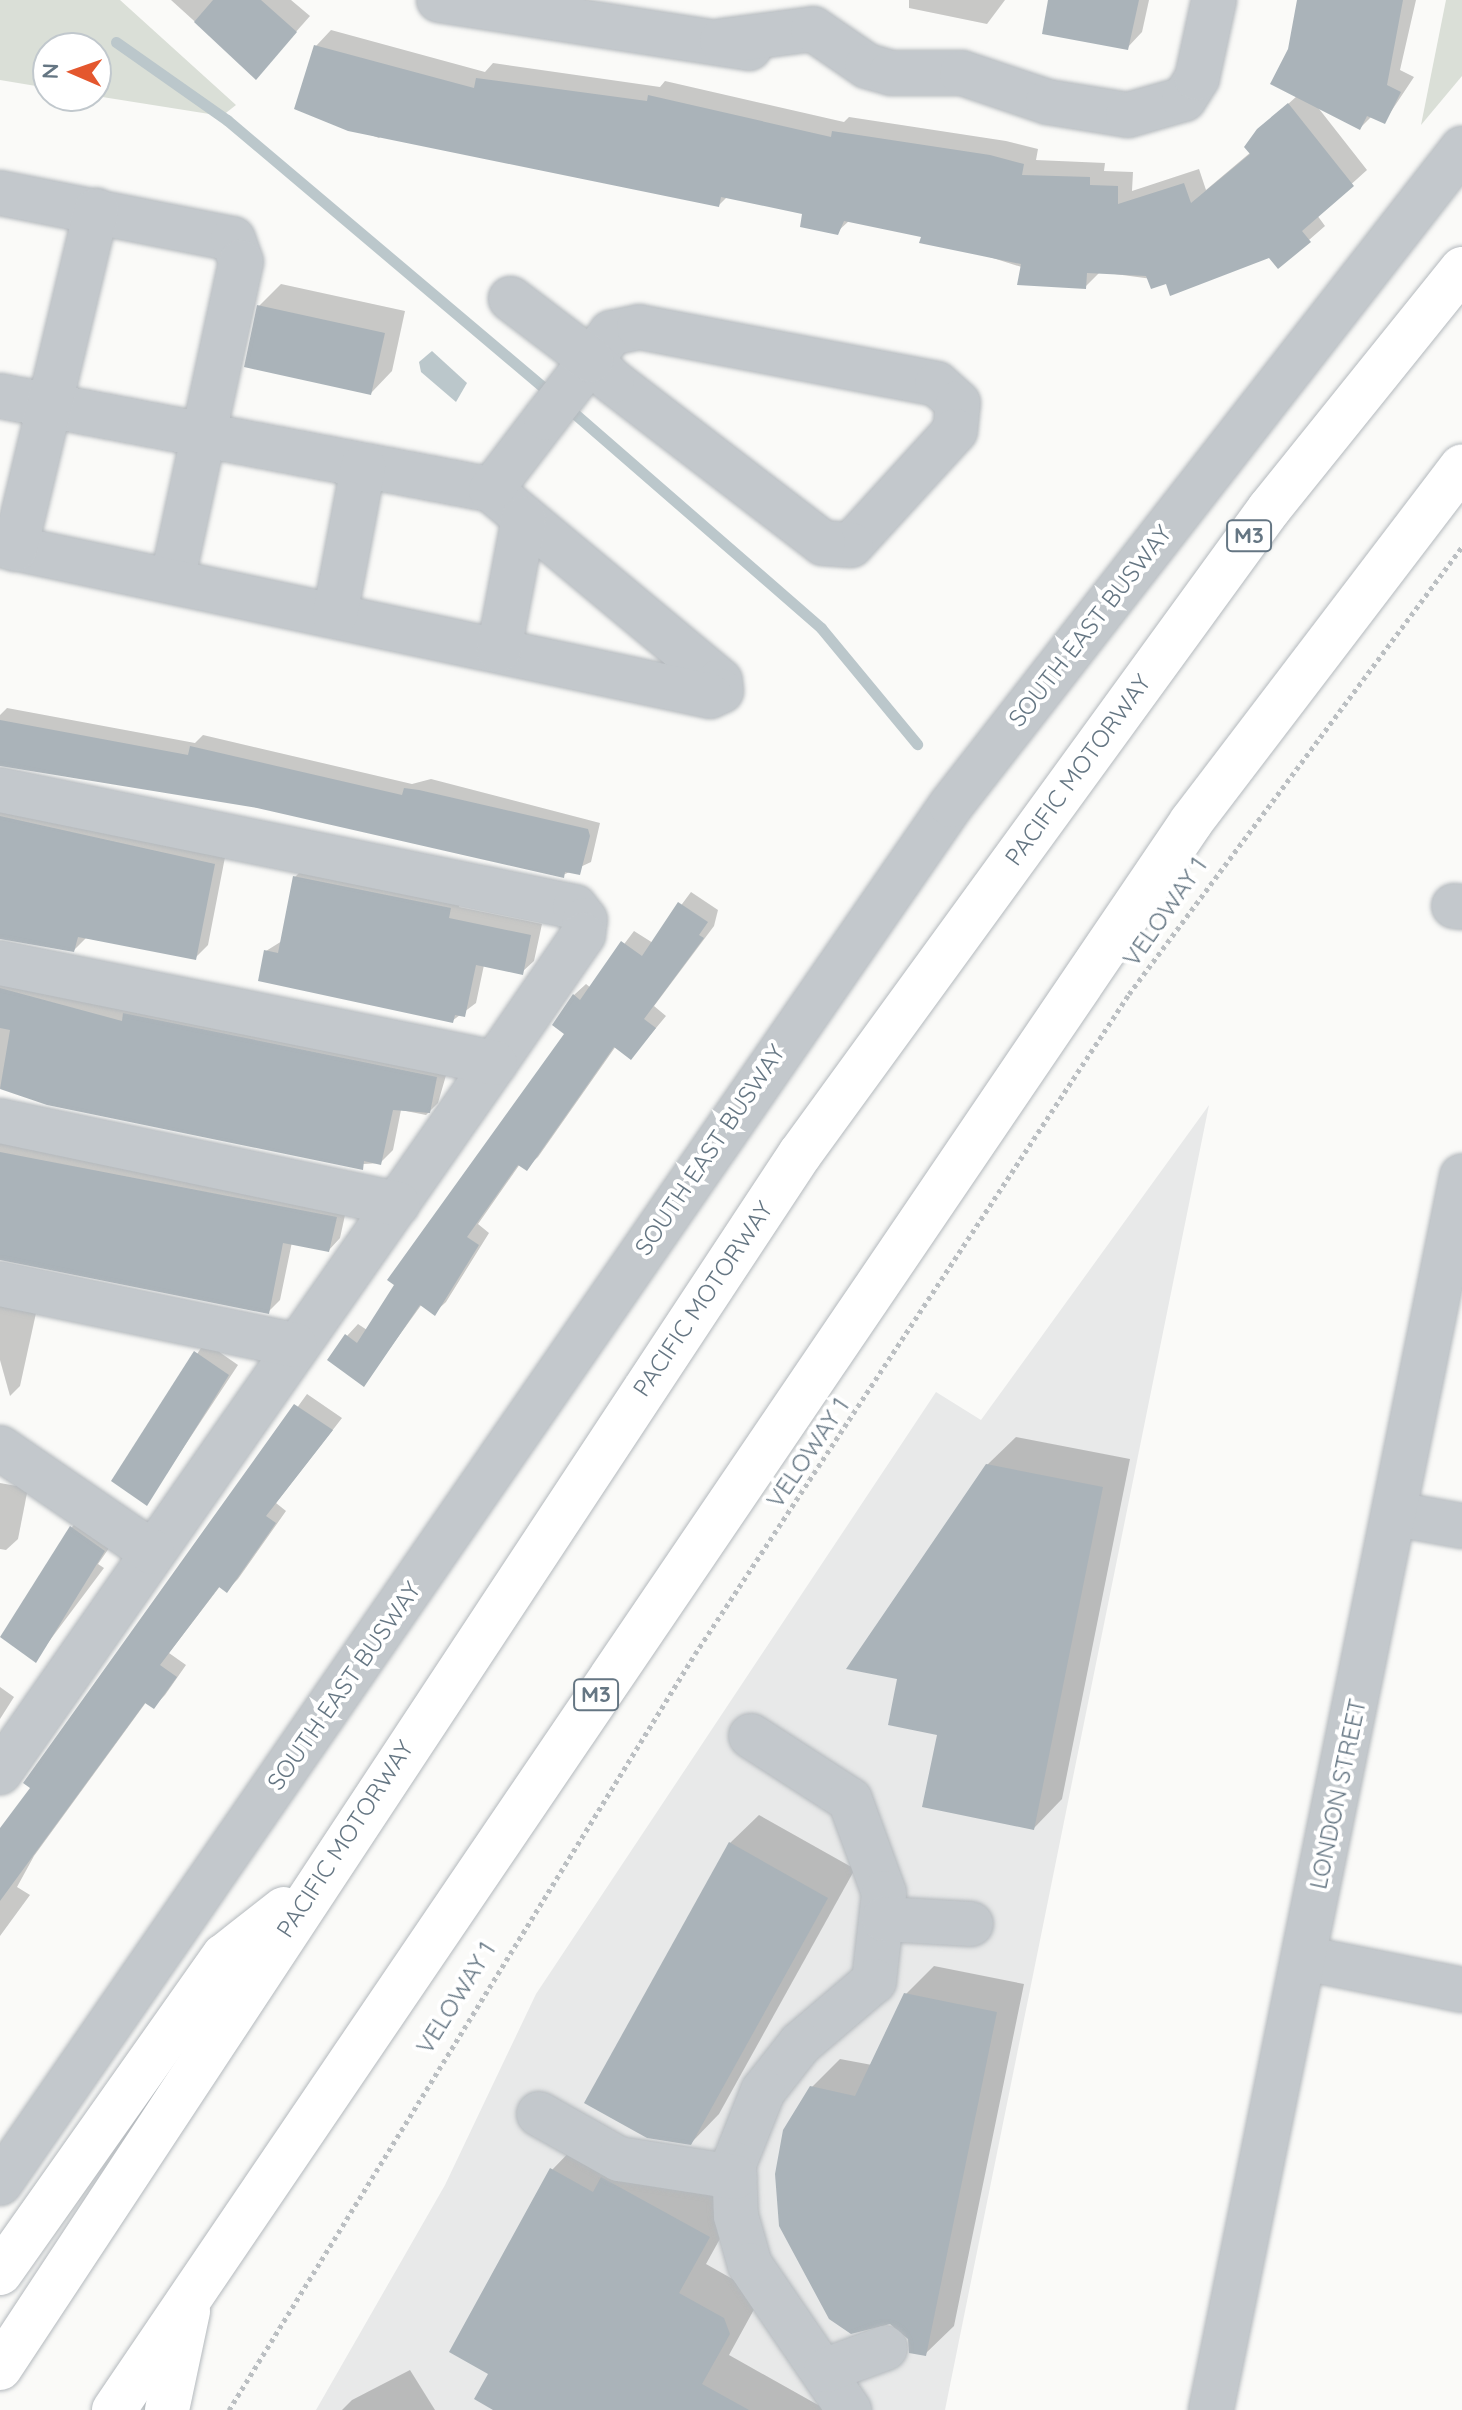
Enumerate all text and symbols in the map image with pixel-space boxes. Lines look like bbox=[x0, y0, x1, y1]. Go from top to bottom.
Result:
north arrow bbox=[32, 32, 112, 112]
text: N bbox=[36, 63, 64, 80]
road number: M3 bbox=[1225, 518, 1273, 554]
street label: SOUTH EAST BUSWAY bbox=[1002, 520, 1178, 732]
street label: PACIFIC MOTORWAY bbox=[999, 669, 1157, 871]
street label: VELOWAY 1 bbox=[1117, 852, 1213, 972]
street label: SOUTH EAST BUSWAY bbox=[629, 1039, 791, 1261]
street label: PACIFIC MOTORWAY bbox=[627, 1196, 779, 1402]
street label: VELOWAY 1 bbox=[761, 1393, 855, 1513]
street label: SOUTH EAST BUSWAY bbox=[261, 1576, 427, 1796]
road number: M3 bbox=[572, 1677, 620, 1713]
street label: LONDON STREET bbox=[1304, 1696, 1372, 1892]
street label: PACIFIC MOTORWAY bbox=[271, 1735, 419, 1943]
street label: VELOWAY 1 bbox=[410, 1937, 502, 2059]

